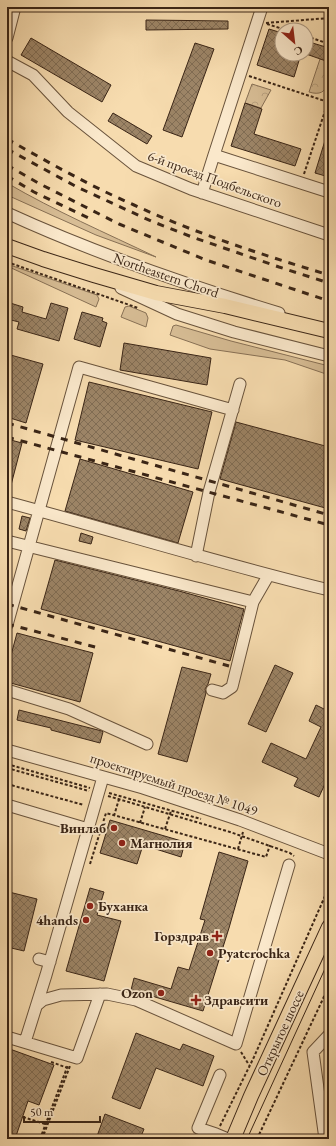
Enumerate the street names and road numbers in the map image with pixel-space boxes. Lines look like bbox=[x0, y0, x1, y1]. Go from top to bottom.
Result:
street label: 6-й проезд Подбельского bbox=[145, 146, 285, 212]
street label: Northeastern Chord bbox=[111, 249, 222, 302]
street label: проектируемый проезд № 1049 bbox=[88, 748, 260, 820]
street label: Открытое шоссе bbox=[252, 987, 308, 1079]

